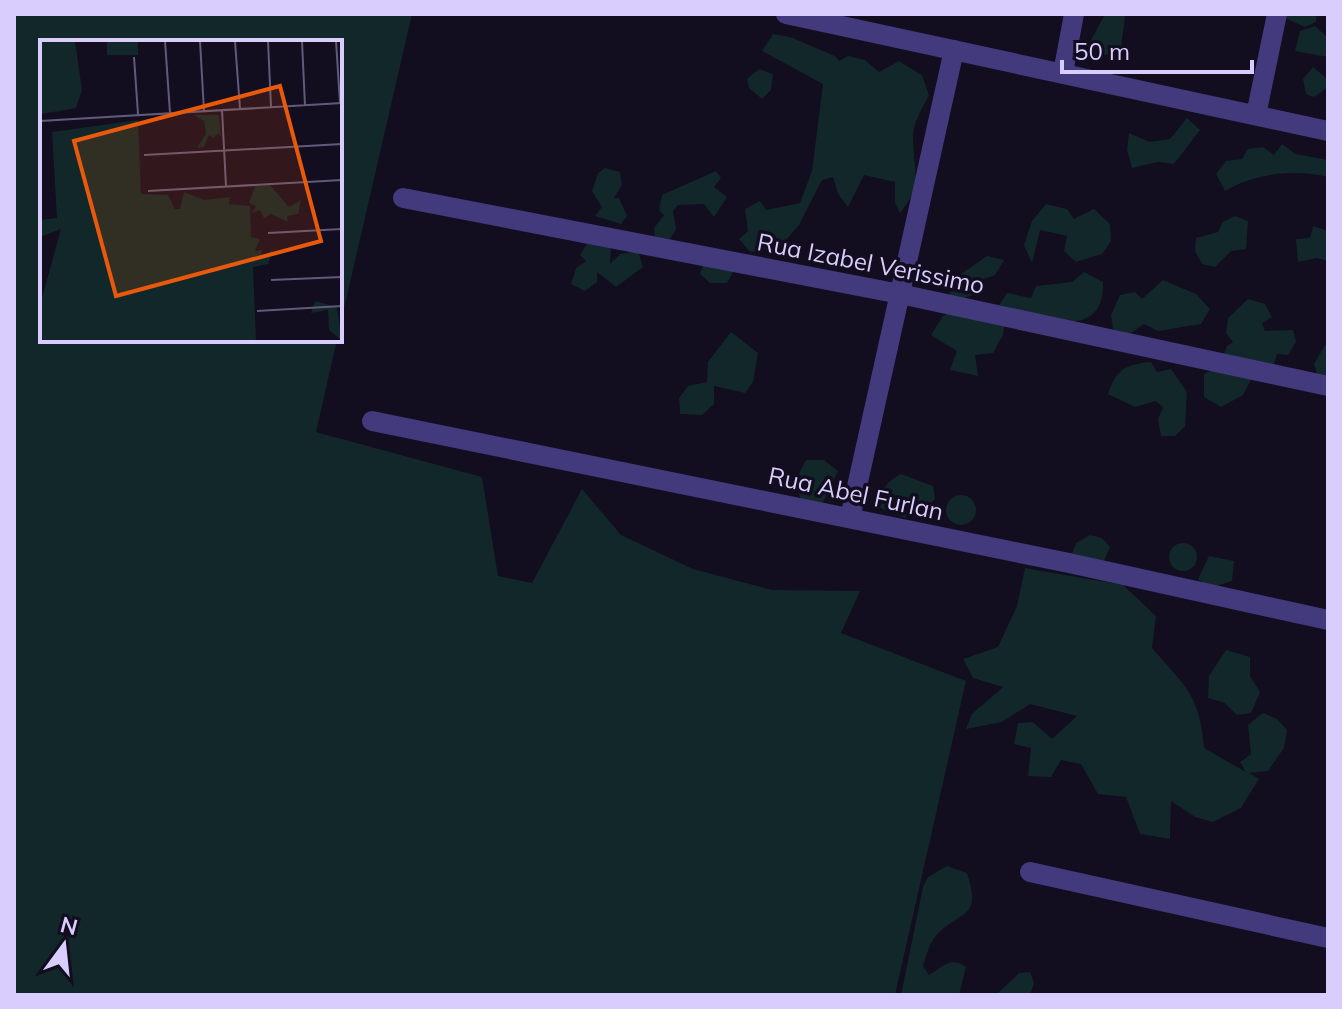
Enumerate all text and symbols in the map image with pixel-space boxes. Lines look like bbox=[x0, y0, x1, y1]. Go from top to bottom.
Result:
scale bar bbox=[1062, 24, 1252, 74]
text: 50 m bbox=[1074, 36, 1130, 66]
inset map bbox=[40, 40, 342, 342]
street label: Rua Izabel Verissimo bbox=[755, 226, 987, 300]
street label: Rua Abel Furlan bbox=[766, 460, 946, 526]
north arrow bbox=[24, 905, 104, 985]
text: N bbox=[58, 910, 81, 941]

